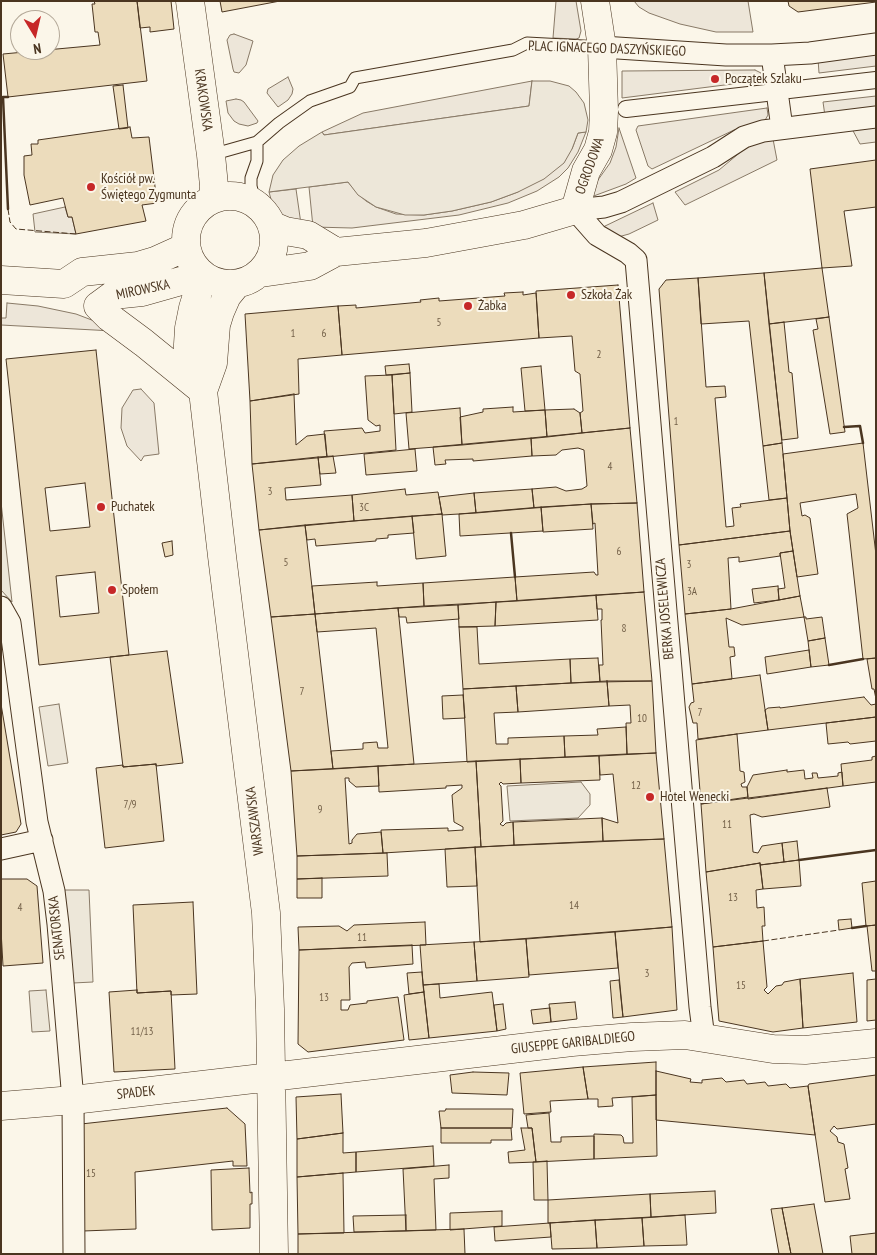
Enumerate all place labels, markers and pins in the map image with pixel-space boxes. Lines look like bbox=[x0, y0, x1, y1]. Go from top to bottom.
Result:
place label: Początek Szlaku bbox=[725, 71, 802, 87]
marker: Początek Szlaku bbox=[709, 73, 721, 85]
place label: Kościół pw. Świętego Zygmunta bbox=[101, 171, 196, 203]
marker: Kościół pw. Świętego Zygmunta bbox=[85, 181, 97, 193]
place label: Szkoła Żak bbox=[581, 287, 632, 303]
marker: Szkoła Żak bbox=[565, 289, 577, 301]
place label: Żabka bbox=[478, 298, 507, 314]
marker: Żabka bbox=[462, 300, 474, 312]
place label: Puchatek bbox=[111, 499, 155, 515]
marker: Puchatek bbox=[95, 501, 107, 513]
place label: Społem bbox=[122, 582, 158, 598]
marker: Społem bbox=[106, 584, 118, 596]
place label: Hotel Wenecki bbox=[660, 789, 729, 805]
marker: Hotel Wenecki bbox=[644, 791, 656, 803]

